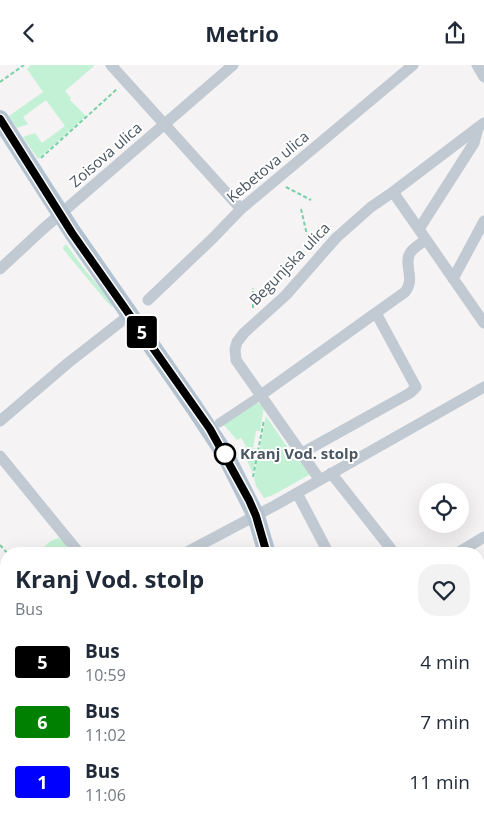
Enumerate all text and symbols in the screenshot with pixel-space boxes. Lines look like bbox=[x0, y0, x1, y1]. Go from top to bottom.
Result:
text: Metrio bbox=[205, 18, 279, 48]
icon: back bbox=[15, 19, 43, 47]
icon: share bbox=[441, 19, 469, 47]
street label: Zoisova ulica bbox=[65, 117, 146, 191]
street label: Kebetova ulica bbox=[222, 126, 313, 207]
street label: Begunjska ulica bbox=[245, 218, 334, 309]
line badge: 5 bbox=[126, 316, 158, 348]
text: 5 bbox=[137, 320, 147, 344]
marker: Kranj Vod. stolp bbox=[214, 443, 236, 465]
place label: Kranj Vod. stolp bbox=[240, 443, 358, 463]
map controls bbox=[419, 483, 469, 533]
button: locate bbox=[419, 483, 469, 533]
text: Kranj Vod. stolp bbox=[15, 562, 204, 595]
button: heart bbox=[418, 564, 470, 616]
text: Bus bbox=[15, 598, 43, 620]
text: Bus bbox=[85, 638, 120, 664]
text: 4 min bbox=[420, 649, 470, 675]
text: 5 bbox=[37, 650, 48, 674]
text: 10:59 bbox=[85, 664, 126, 686]
text: Bus bbox=[85, 698, 120, 724]
text: 7 min bbox=[420, 709, 470, 735]
text: 6 bbox=[37, 710, 48, 734]
text: 11:02 bbox=[85, 724, 126, 746]
text: Bus bbox=[85, 758, 120, 784]
text: 11 min bbox=[409, 769, 470, 795]
text: 1 bbox=[37, 770, 48, 794]
text: 11:06 bbox=[85, 784, 126, 806]

